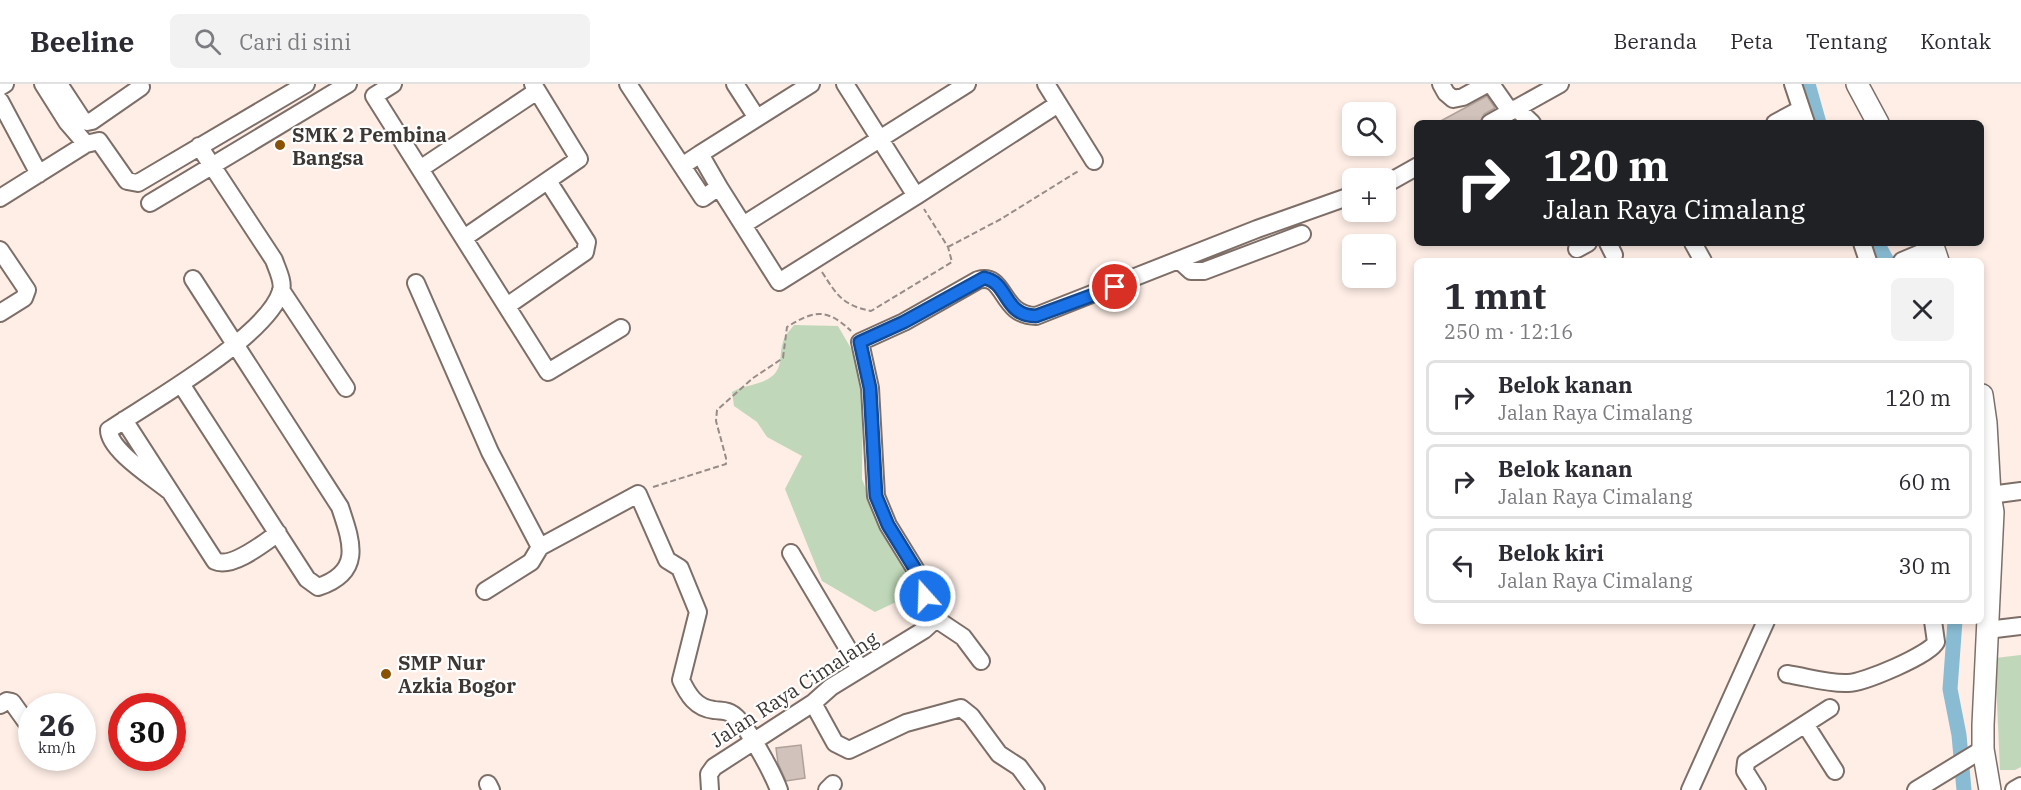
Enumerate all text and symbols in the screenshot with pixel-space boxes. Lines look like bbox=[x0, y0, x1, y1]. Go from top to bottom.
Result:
search box bbox=[170, 14, 590, 68]
text: Beeline bbox=[30, 23, 134, 60]
icon: search bbox=[191, 25, 224, 58]
text: Cari di sini bbox=[239, 27, 351, 56]
text: Beranda bbox=[1614, 27, 1697, 55]
text: Peta bbox=[1730, 27, 1773, 55]
text: Tentang bbox=[1806, 27, 1887, 55]
text: Kontak bbox=[1920, 27, 1991, 55]
map controls bbox=[1342, 102, 1396, 288]
button: search bbox=[1342, 102, 1396, 156]
place label: SMK 2 Pembina Bangsa bbox=[292, 121, 447, 171]
marker: SMK 2 Pembina Bangsa bbox=[273, 138, 287, 152]
text: 120 m bbox=[1543, 138, 1669, 193]
icon: right bbox=[1444, 144, 1522, 222]
button: + bbox=[1342, 168, 1396, 222]
text: Jalan Raya Cimalang bbox=[1543, 191, 1805, 226]
button: − bbox=[1342, 234, 1396, 288]
pin bbox=[1089, 261, 1140, 312]
icon: arrive bbox=[1098, 270, 1131, 303]
text: 1 mnt bbox=[1444, 272, 1546, 319]
button: close bbox=[1891, 278, 1954, 341]
text: 250 m · 12:16 bbox=[1444, 318, 1573, 345]
text: Belok kanan bbox=[1498, 370, 1633, 399]
icon: right bbox=[1447, 381, 1480, 414]
text: 120 m bbox=[1885, 383, 1951, 412]
text: Jalan Raya Cimalang bbox=[1498, 399, 1692, 426]
text: Belok kanan bbox=[1498, 454, 1633, 483]
icon: right bbox=[1447, 465, 1480, 498]
text: 60 m bbox=[1899, 467, 1951, 496]
text: Jalan Raya Cimalang bbox=[1498, 483, 1692, 510]
text: Belok kiri bbox=[1498, 538, 1604, 567]
icon: left bbox=[1447, 549, 1480, 582]
text: 30 m bbox=[1899, 551, 1951, 580]
position arrow bbox=[893, 564, 957, 628]
text: Jalan Raya Cimalang bbox=[1498, 567, 1692, 594]
street label: Jalan Raya Cimalang bbox=[705, 625, 883, 753]
place label: SMP Nur Azkia Bogor bbox=[398, 649, 516, 699]
marker: SMP Nur Azkia Bogor bbox=[379, 667, 393, 681]
speed limit sign: 30 bbox=[108, 693, 186, 771]
text: 26 bbox=[39, 705, 75, 744]
text: km/h bbox=[38, 738, 76, 757]

